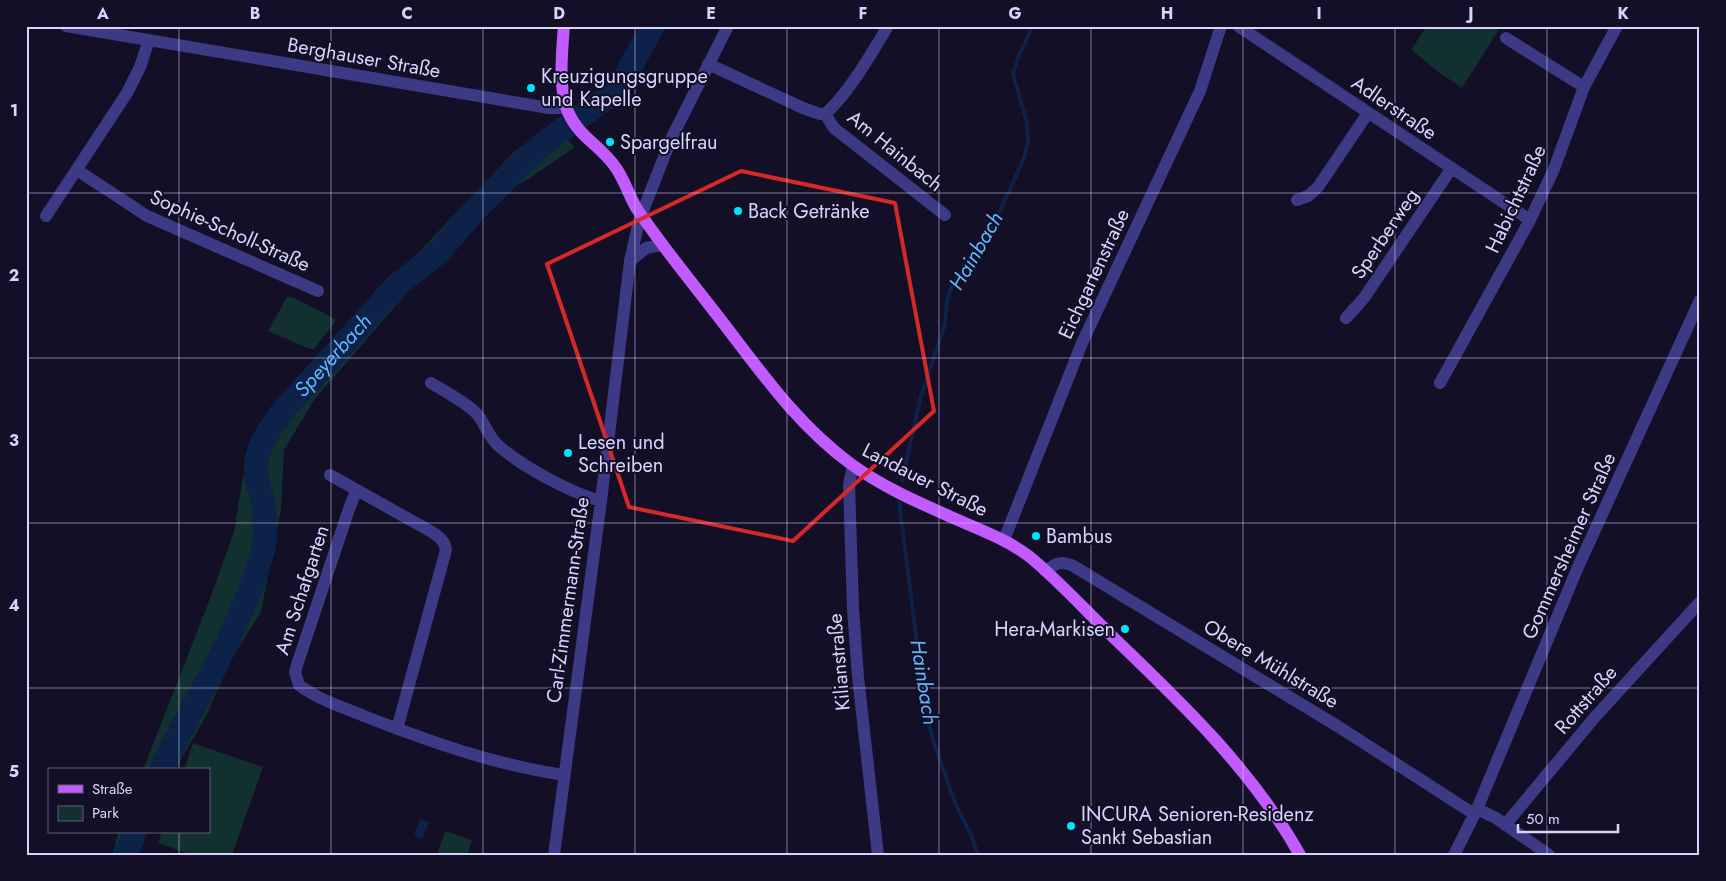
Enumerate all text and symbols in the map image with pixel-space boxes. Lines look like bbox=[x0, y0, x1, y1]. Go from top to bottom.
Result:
text: A bbox=[96, 2, 109, 25]
text: B bbox=[250, 2, 260, 25]
text: C bbox=[401, 2, 413, 25]
text: D bbox=[553, 2, 565, 25]
text: E bbox=[706, 2, 716, 25]
text: F bbox=[859, 2, 867, 25]
text: G bbox=[1008, 2, 1022, 25]
text: H bbox=[1161, 2, 1173, 25]
text: I bbox=[1316, 2, 1322, 25]
text: J bbox=[1465, 2, 1474, 25]
text: K bbox=[1617, 2, 1629, 25]
street label: Berghauser Straße bbox=[285, 30, 443, 86]
place label: Kreuzigungsgruppe und Kapelle bbox=[541, 62, 708, 114]
street label: Adlerstraße bbox=[1346, 69, 1442, 147]
marker: Kreuzigungsgruppe und Kapelle bbox=[525, 82, 537, 94]
text: 1 bbox=[10, 99, 18, 122]
street label: Am Hainbach bbox=[841, 103, 949, 199]
place label: Spargelfrau bbox=[620, 128, 718, 157]
marker: Spargelfrau bbox=[604, 136, 616, 148]
street label: Habichtstraße bbox=[1478, 140, 1554, 258]
street label: Sophie-Scholl-Straße bbox=[145, 183, 315, 279]
street label: Sperberweg bbox=[1344, 183, 1426, 285]
place label: Back Getränke bbox=[748, 197, 870, 226]
street label: Eichgartenstraße bbox=[1051, 204, 1137, 344]
marker: Back Getränke bbox=[732, 205, 744, 217]
water label: Hainbach bbox=[942, 206, 1010, 296]
text: 2 bbox=[9, 264, 19, 287]
water label: Speyerbach bbox=[287, 307, 379, 404]
place label: Lesen und Schreiben bbox=[578, 428, 665, 480]
text: 3 bbox=[9, 429, 19, 452]
street label: Landauer Straße bbox=[857, 436, 993, 524]
marker: Lesen und Schreiben bbox=[562, 447, 574, 459]
street label: Gommersheimer Straße bbox=[1515, 448, 1623, 644]
street label: Carl-Zimmermann-Straße bbox=[539, 495, 597, 705]
street label: Am Schafgarten bbox=[267, 521, 337, 659]
place label: Bambus bbox=[1046, 522, 1112, 551]
marker: Bambus bbox=[1030, 530, 1042, 542]
text: 4 bbox=[8, 594, 20, 617]
street label: Kilianstraße bbox=[820, 612, 858, 712]
street label: Obere Mühlstraße bbox=[1198, 612, 1344, 716]
place label: Hera-Markisen bbox=[994, 615, 1115, 644]
marker: Hera-Markisen bbox=[1119, 623, 1131, 635]
water label: Hainbach bbox=[902, 637, 946, 727]
street label: Rottstraße bbox=[1548, 659, 1624, 741]
text: 5 bbox=[9, 760, 19, 783]
legend bbox=[48, 768, 210, 834]
text: Straße bbox=[92, 778, 133, 800]
place label: INCURA Senioren-Residenz Sankt Sebastian bbox=[1081, 800, 1314, 852]
scale bar bbox=[1518, 801, 1618, 833]
text: Park bbox=[92, 802, 119, 824]
text: 50 m bbox=[1526, 808, 1560, 830]
marker: INCURA Senioren-Residenz Sankt Sebastian bbox=[1065, 820, 1077, 832]

